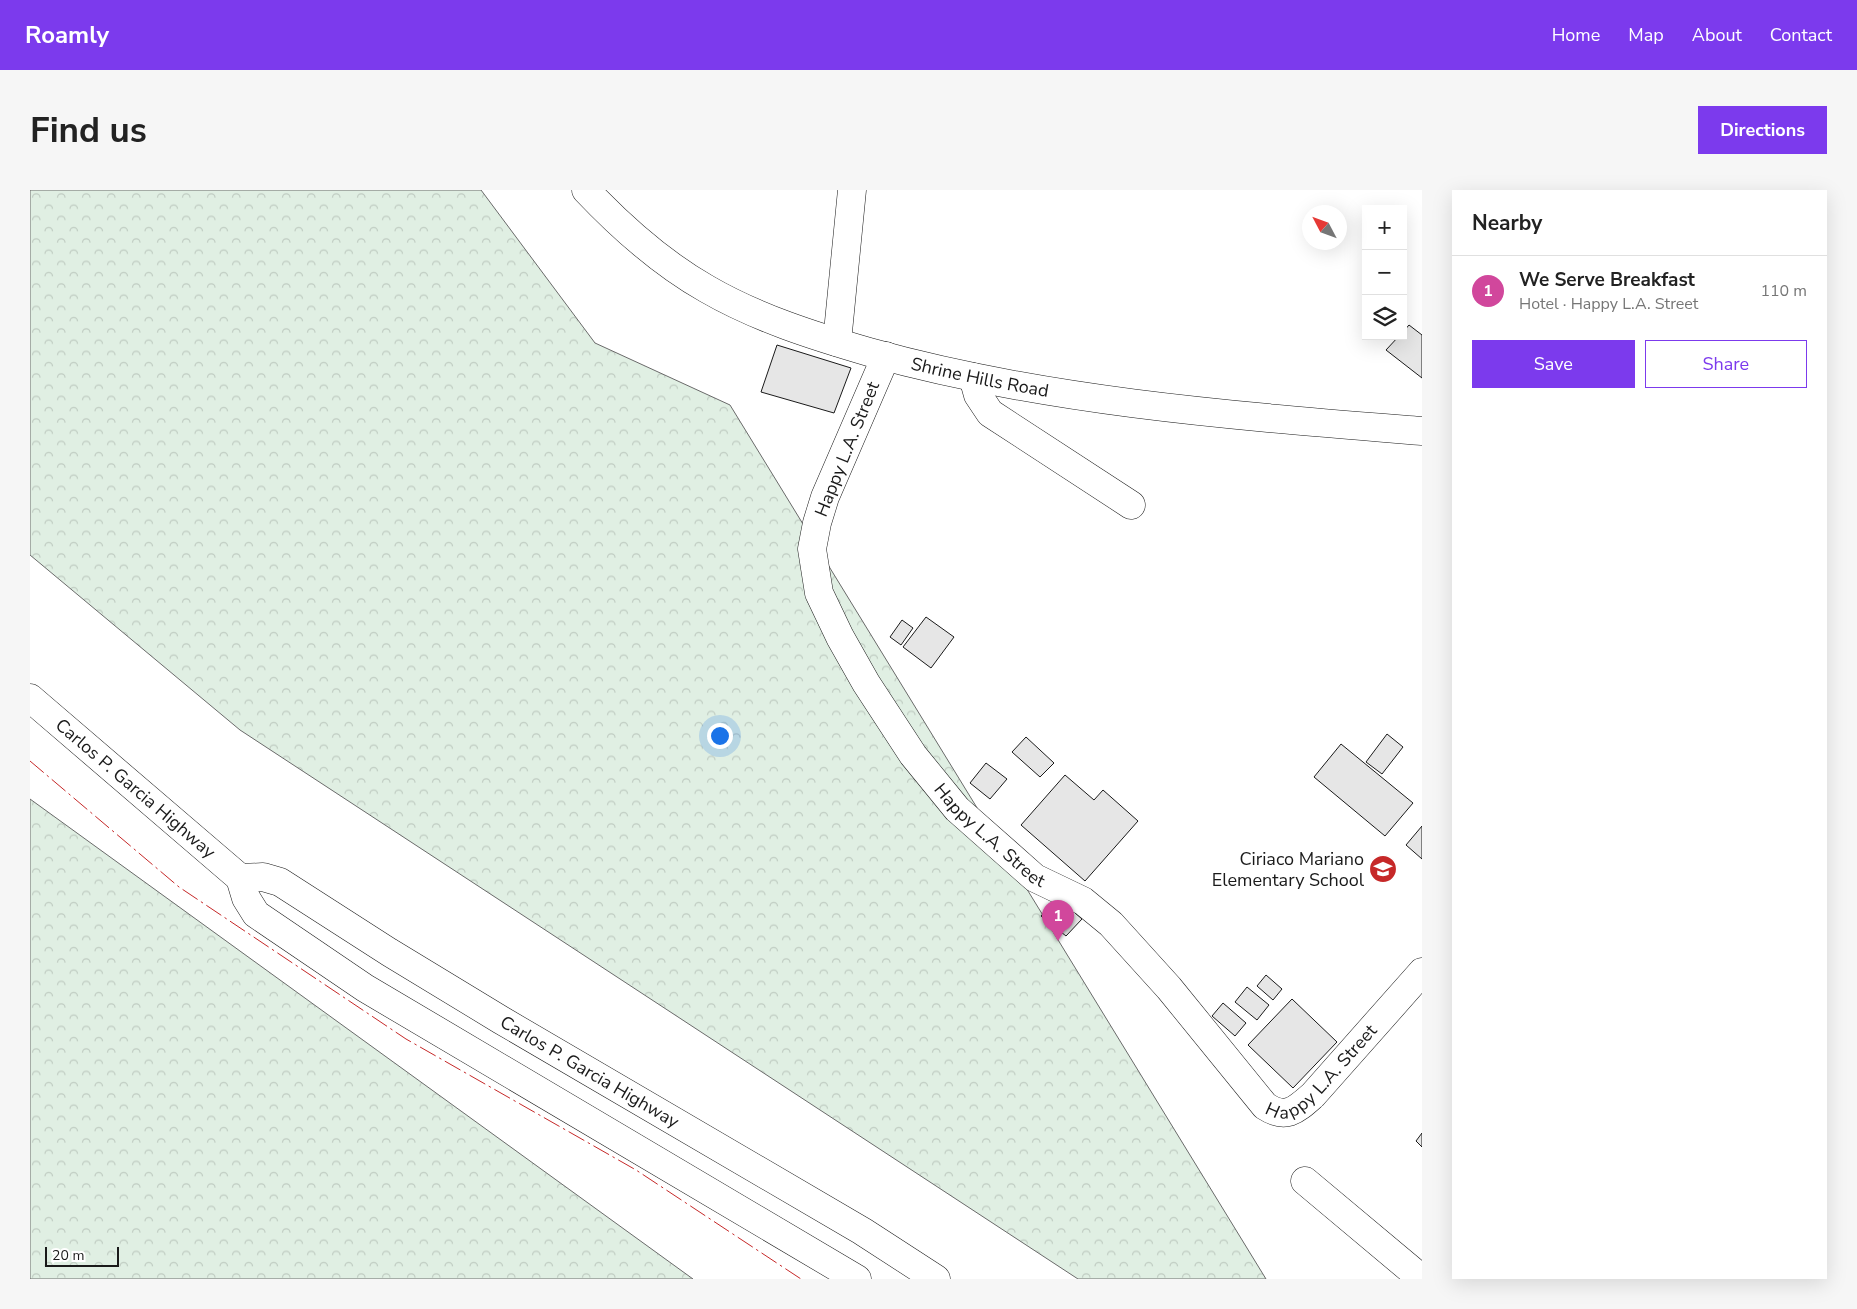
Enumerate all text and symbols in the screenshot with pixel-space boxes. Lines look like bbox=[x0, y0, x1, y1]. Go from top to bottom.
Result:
text: Roamly bbox=[25, 19, 109, 51]
text: Home bbox=[1552, 23, 1600, 47]
text: Map bbox=[1628, 23, 1664, 47]
text: About bbox=[1692, 23, 1742, 47]
text: Contact bbox=[1770, 23, 1832, 47]
button: Directions bbox=[1698, 106, 1827, 154]
text: Find us bbox=[30, 107, 147, 154]
north arrow bbox=[1302, 205, 1347, 250]
map controls bbox=[1362, 205, 1407, 340]
button: + bbox=[1362, 205, 1407, 250]
text: Nearby bbox=[1472, 209, 1542, 237]
button: − bbox=[1362, 250, 1407, 295]
text: We Serve Breakfast bbox=[1519, 267, 1695, 293]
text: 1 bbox=[1483, 280, 1493, 302]
text: 110 m bbox=[1760, 280, 1807, 302]
text: Hotel · Happy L.A. Street bbox=[1519, 293, 1698, 315]
button: layers bbox=[1362, 295, 1407, 340]
button: Save bbox=[1472, 340, 1635, 388]
button: Share bbox=[1645, 340, 1807, 388]
street label: Shrine Hills Road bbox=[909, 351, 1051, 403]
street label: Happy L.A. Street bbox=[809, 377, 885, 520]
street label: Carlos P. Garcia Highway bbox=[50, 713, 221, 864]
your location bbox=[707, 723, 733, 749]
street label: Happy L.A. Street bbox=[929, 778, 1050, 893]
place label: Ciriaco Mariano Elementary School bbox=[1212, 847, 1365, 892]
school or university icon: Ciriaco Mariano Elementary School bbox=[1368, 854, 1398, 884]
pin: 1 bbox=[1042, 900, 1074, 941]
street label: Carlos P. Garcia Highway bbox=[496, 1010, 684, 1134]
street label: Happy L.A. Street bbox=[1262, 1019, 1383, 1125]
scale bar bbox=[45, 1244, 119, 1267]
text: 20 m bbox=[52, 1246, 84, 1265]

